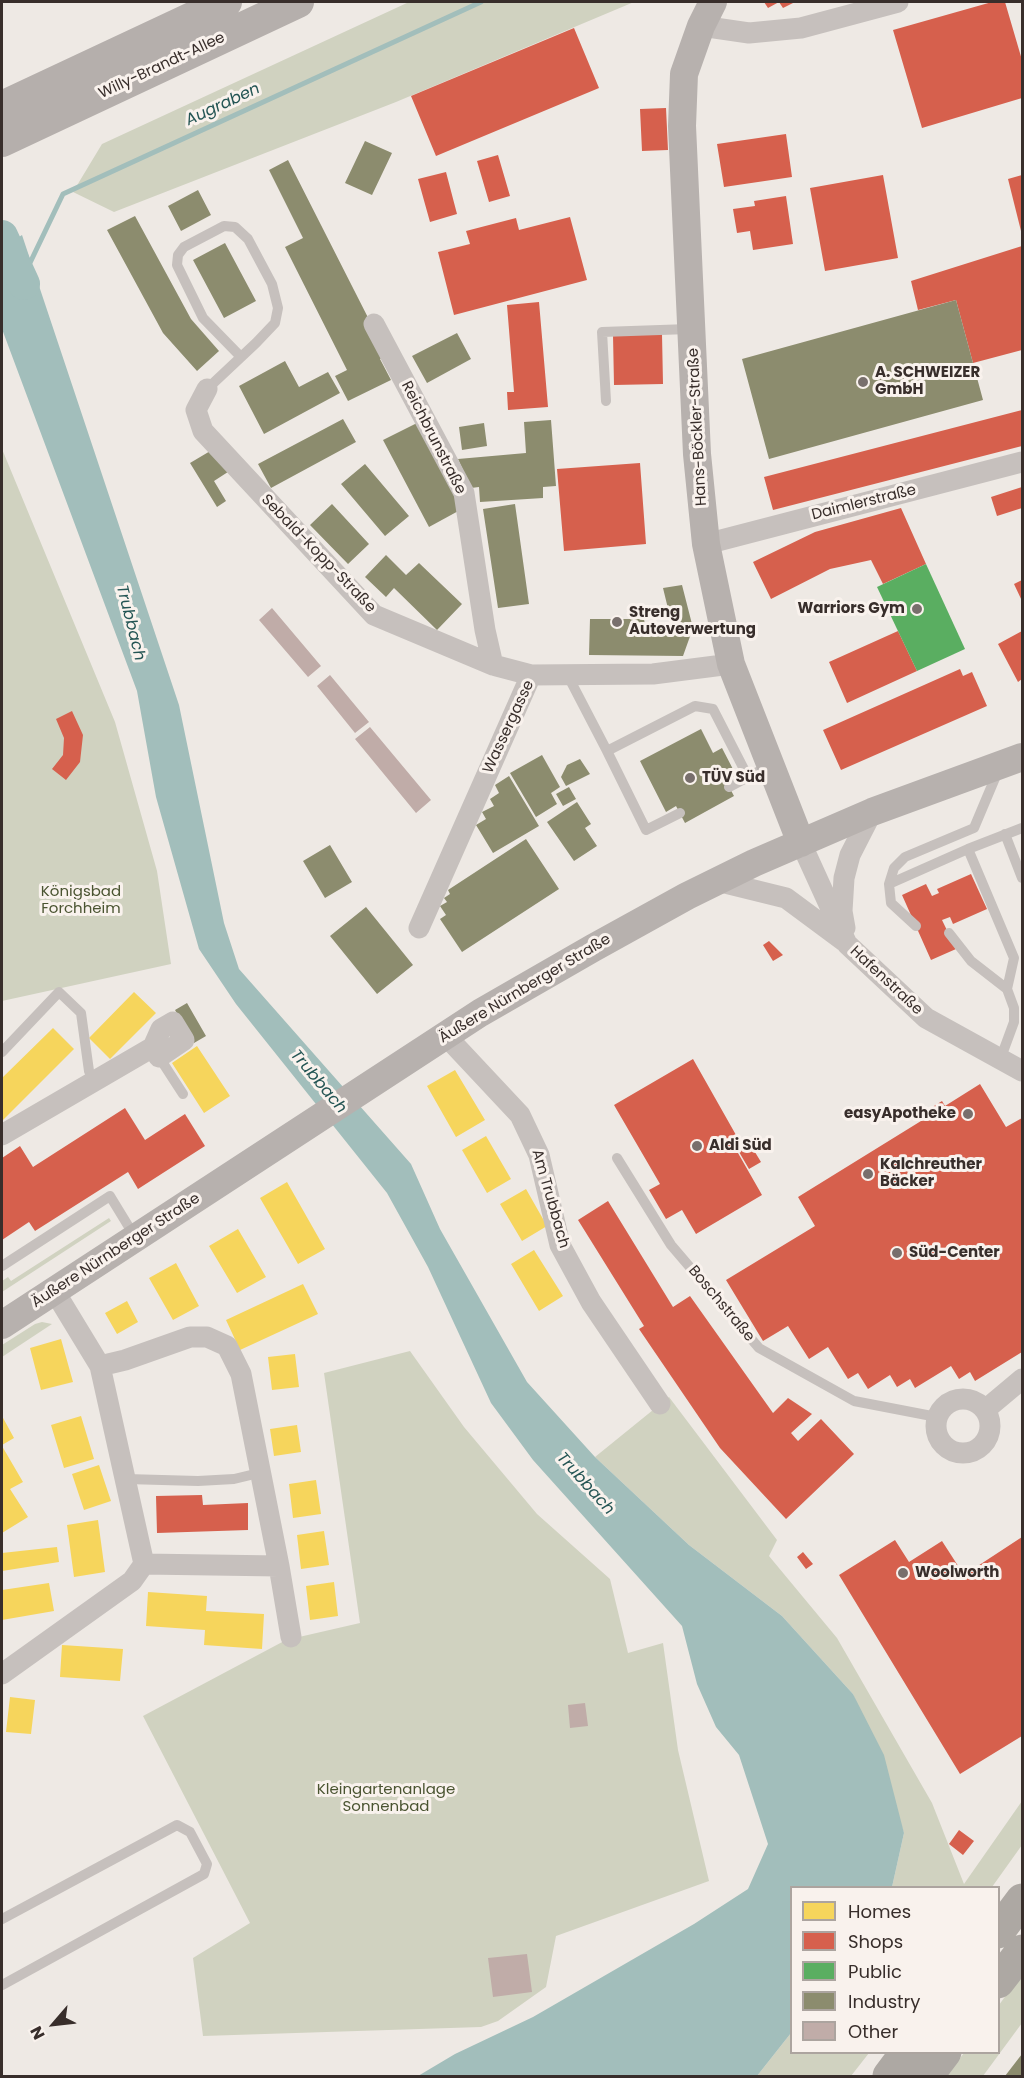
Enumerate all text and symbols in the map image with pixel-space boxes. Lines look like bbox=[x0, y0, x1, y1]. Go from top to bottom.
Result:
street label: Willy-Brandt-Allee bbox=[96, 29, 228, 103]
water label: Augraben bbox=[183, 79, 263, 131]
street label: Hans-Böckler-Straße bbox=[685, 348, 711, 506]
place label: A. SCHWEIZER GmbH bbox=[875, 364, 980, 399]
marker: A. SCHWEIZER GmbH bbox=[856, 375, 870, 389]
street label: Reichbrunstraße bbox=[397, 379, 469, 497]
street label: Daimlerstraße bbox=[810, 481, 918, 525]
street label: Sebald-Kopp-Straße bbox=[257, 491, 379, 617]
water label: Trubbach bbox=[111, 583, 149, 663]
place label: Warriors Gym bbox=[797, 600, 905, 618]
marker: Warriors Gym bbox=[910, 602, 924, 616]
place label: Streng Autoverwertung bbox=[629, 604, 756, 639]
marker: Streng Autoverwertung bbox=[610, 615, 624, 629]
street label: Wassergasse bbox=[480, 678, 538, 776]
place label: TÜV Süd bbox=[702, 769, 765, 787]
marker: TÜV Süd bbox=[683, 771, 697, 785]
park label: Königsbad Forchheim bbox=[41, 883, 121, 918]
street label: Äußere Nürnberger Straße bbox=[436, 931, 614, 1047]
street label: Hafenstraße bbox=[846, 943, 926, 1019]
water label: Trubbach bbox=[286, 1046, 350, 1118]
place label: easyApotheke bbox=[844, 1105, 956, 1123]
marker: easyApotheke bbox=[961, 1107, 975, 1121]
place label: Aldi Süd bbox=[709, 1137, 772, 1155]
marker: Aldi Süd bbox=[690, 1139, 704, 1153]
street label: Am Trubbach bbox=[527, 1147, 573, 1251]
place label: Kalchreuther Bäcker bbox=[880, 1156, 982, 1191]
marker: Kalchreuther Bäcker bbox=[861, 1167, 875, 1181]
street label: Äußere Nürnberger Straße bbox=[28, 1190, 204, 1312]
place label: Süd-Center bbox=[909, 1244, 1000, 1262]
marker: Süd-Center bbox=[890, 1246, 904, 1260]
street label: Boschstraße bbox=[684, 1262, 758, 1346]
water label: Trubbach bbox=[552, 1449, 618, 1519]
place label: Woolworth bbox=[915, 1564, 999, 1582]
marker: Woolworth bbox=[896, 1566, 910, 1580]
park label: Kleingartenanlage Sonnenbad bbox=[317, 1781, 455, 1816]
legend bbox=[790, 1886, 1000, 2054]
text: Homes bbox=[848, 1899, 911, 1924]
text: Shops bbox=[848, 1929, 903, 1954]
text: Public bbox=[848, 1959, 902, 1984]
text: Industry bbox=[848, 1989, 920, 2014]
north arrow bbox=[24, 1994, 84, 2054]
text: Other bbox=[848, 2019, 898, 2044]
text: N bbox=[25, 2022, 51, 2043]

